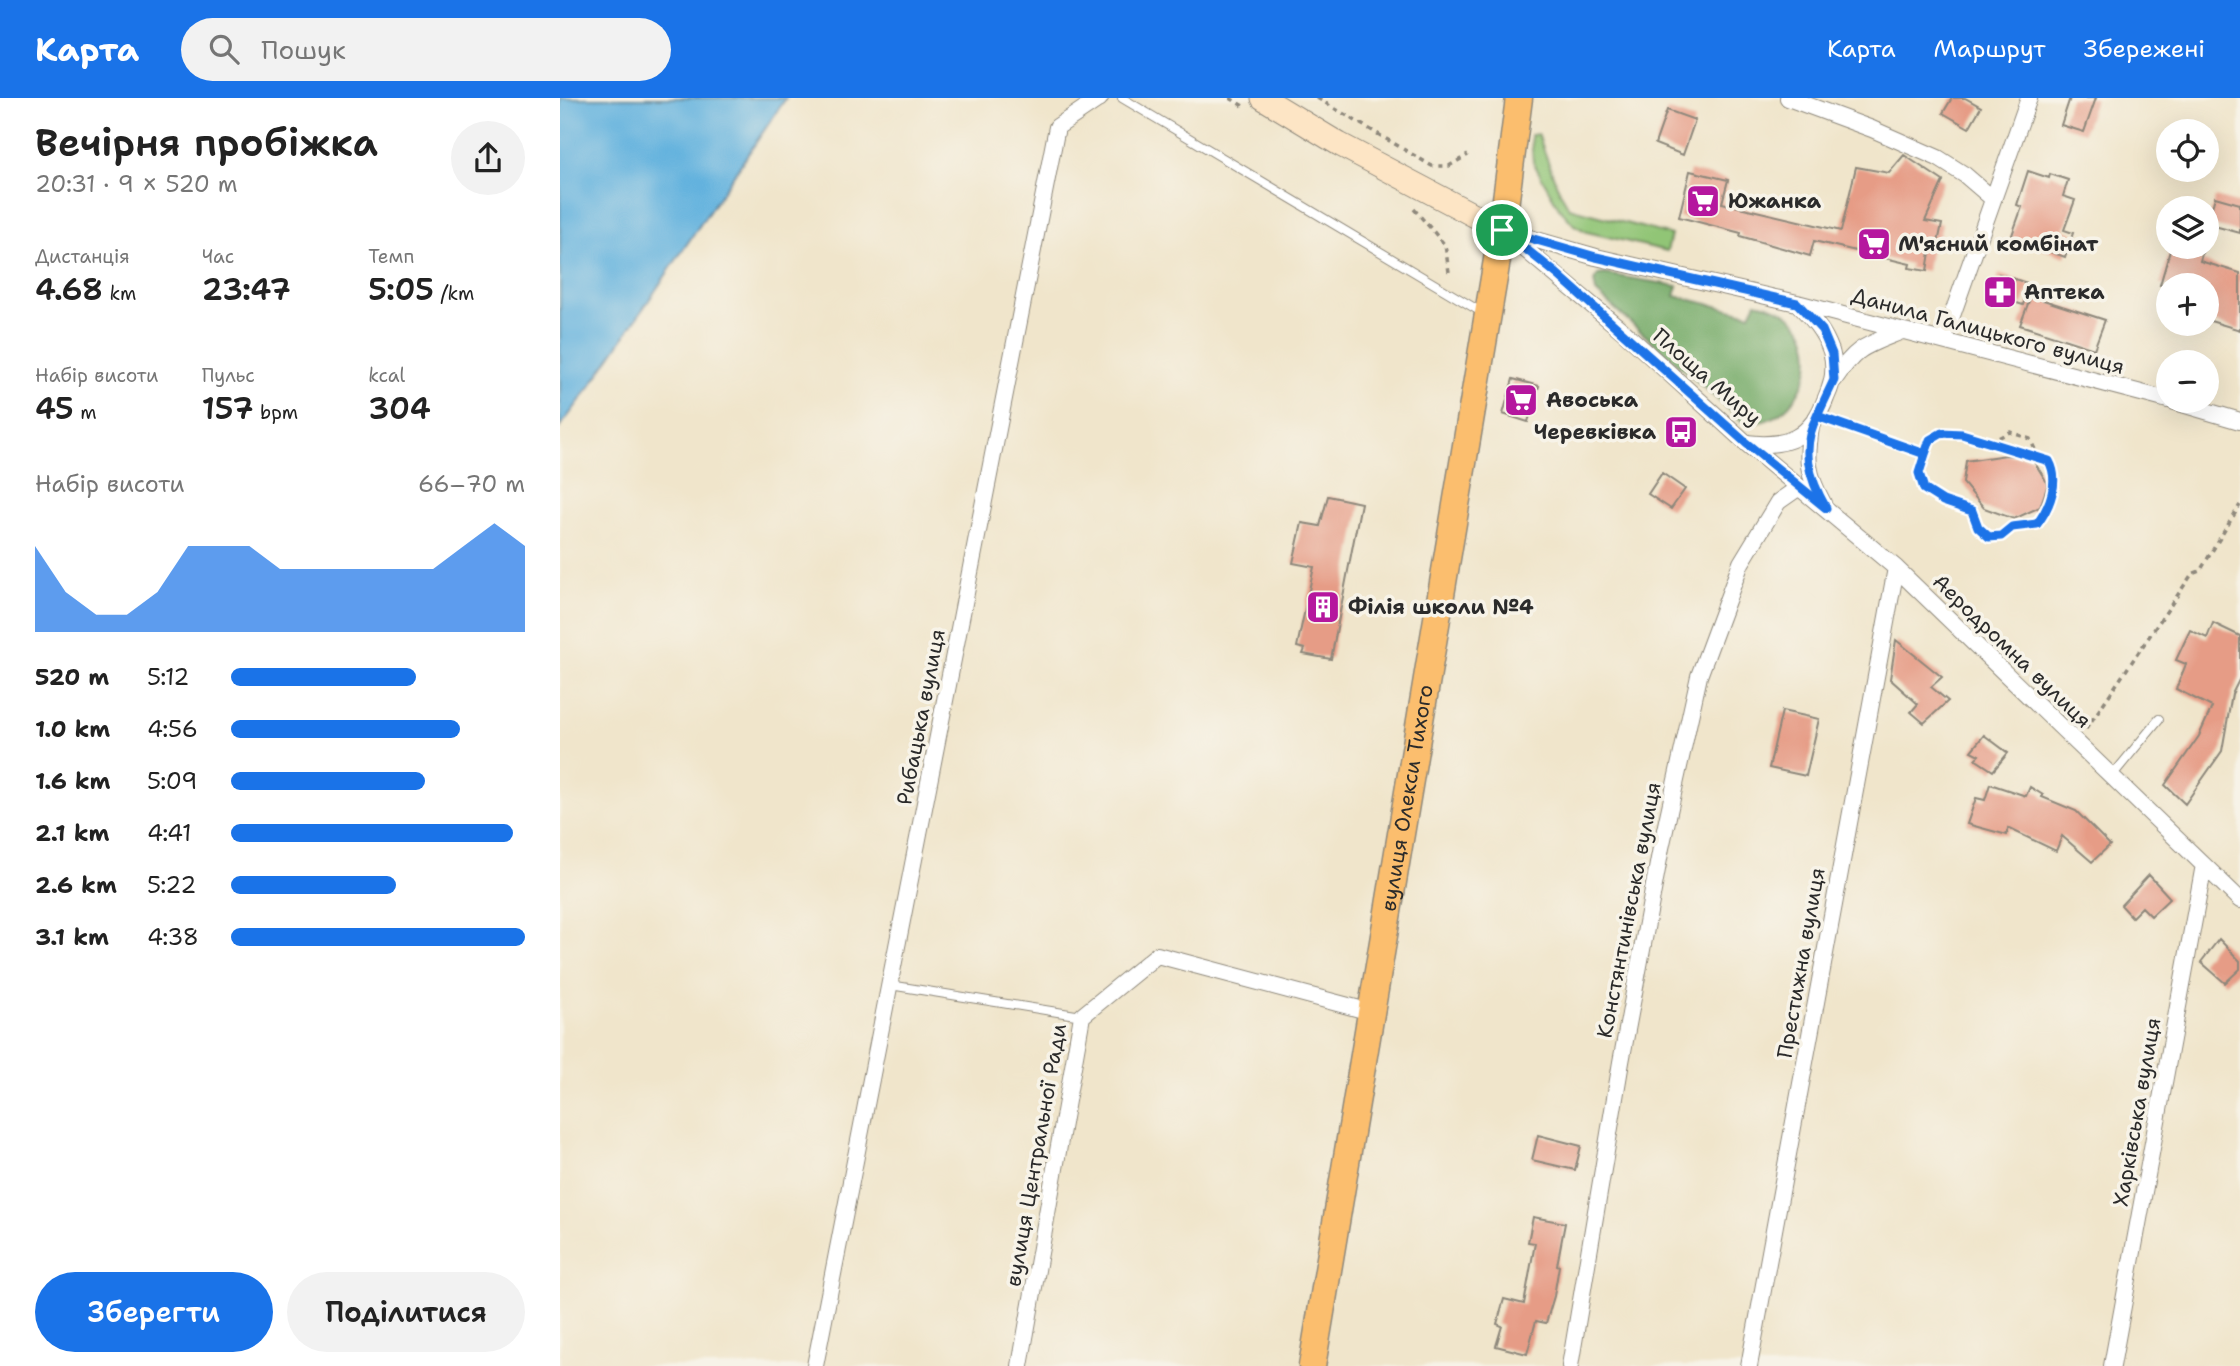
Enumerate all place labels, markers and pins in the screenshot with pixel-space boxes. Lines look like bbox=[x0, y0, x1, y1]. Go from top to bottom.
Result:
supermarket icon: Южанка bbox=[1684, 182, 1722, 220]
place label: Южанка bbox=[1728, 187, 1822, 215]
pin bbox=[1472, 200, 1532, 260]
supermarket icon: М'ясний комбінат bbox=[1855, 225, 1893, 263]
place label: М'ясний комбінат bbox=[1898, 230, 2099, 258]
pharmacy icon: Аптека bbox=[1981, 273, 2019, 311]
place label: Аптека bbox=[2024, 278, 2105, 306]
supermarket icon: Авоська bbox=[1502, 381, 1540, 419]
place label: Авоська bbox=[1546, 386, 1639, 414]
bus stop icon: Черевківка bbox=[1662, 413, 1700, 451]
place label: Черевківка bbox=[1534, 418, 1657, 446]
building icon: Філія школи №4 bbox=[1304, 588, 1342, 626]
place label: Філія школи №4 bbox=[1348, 593, 1534, 621]

